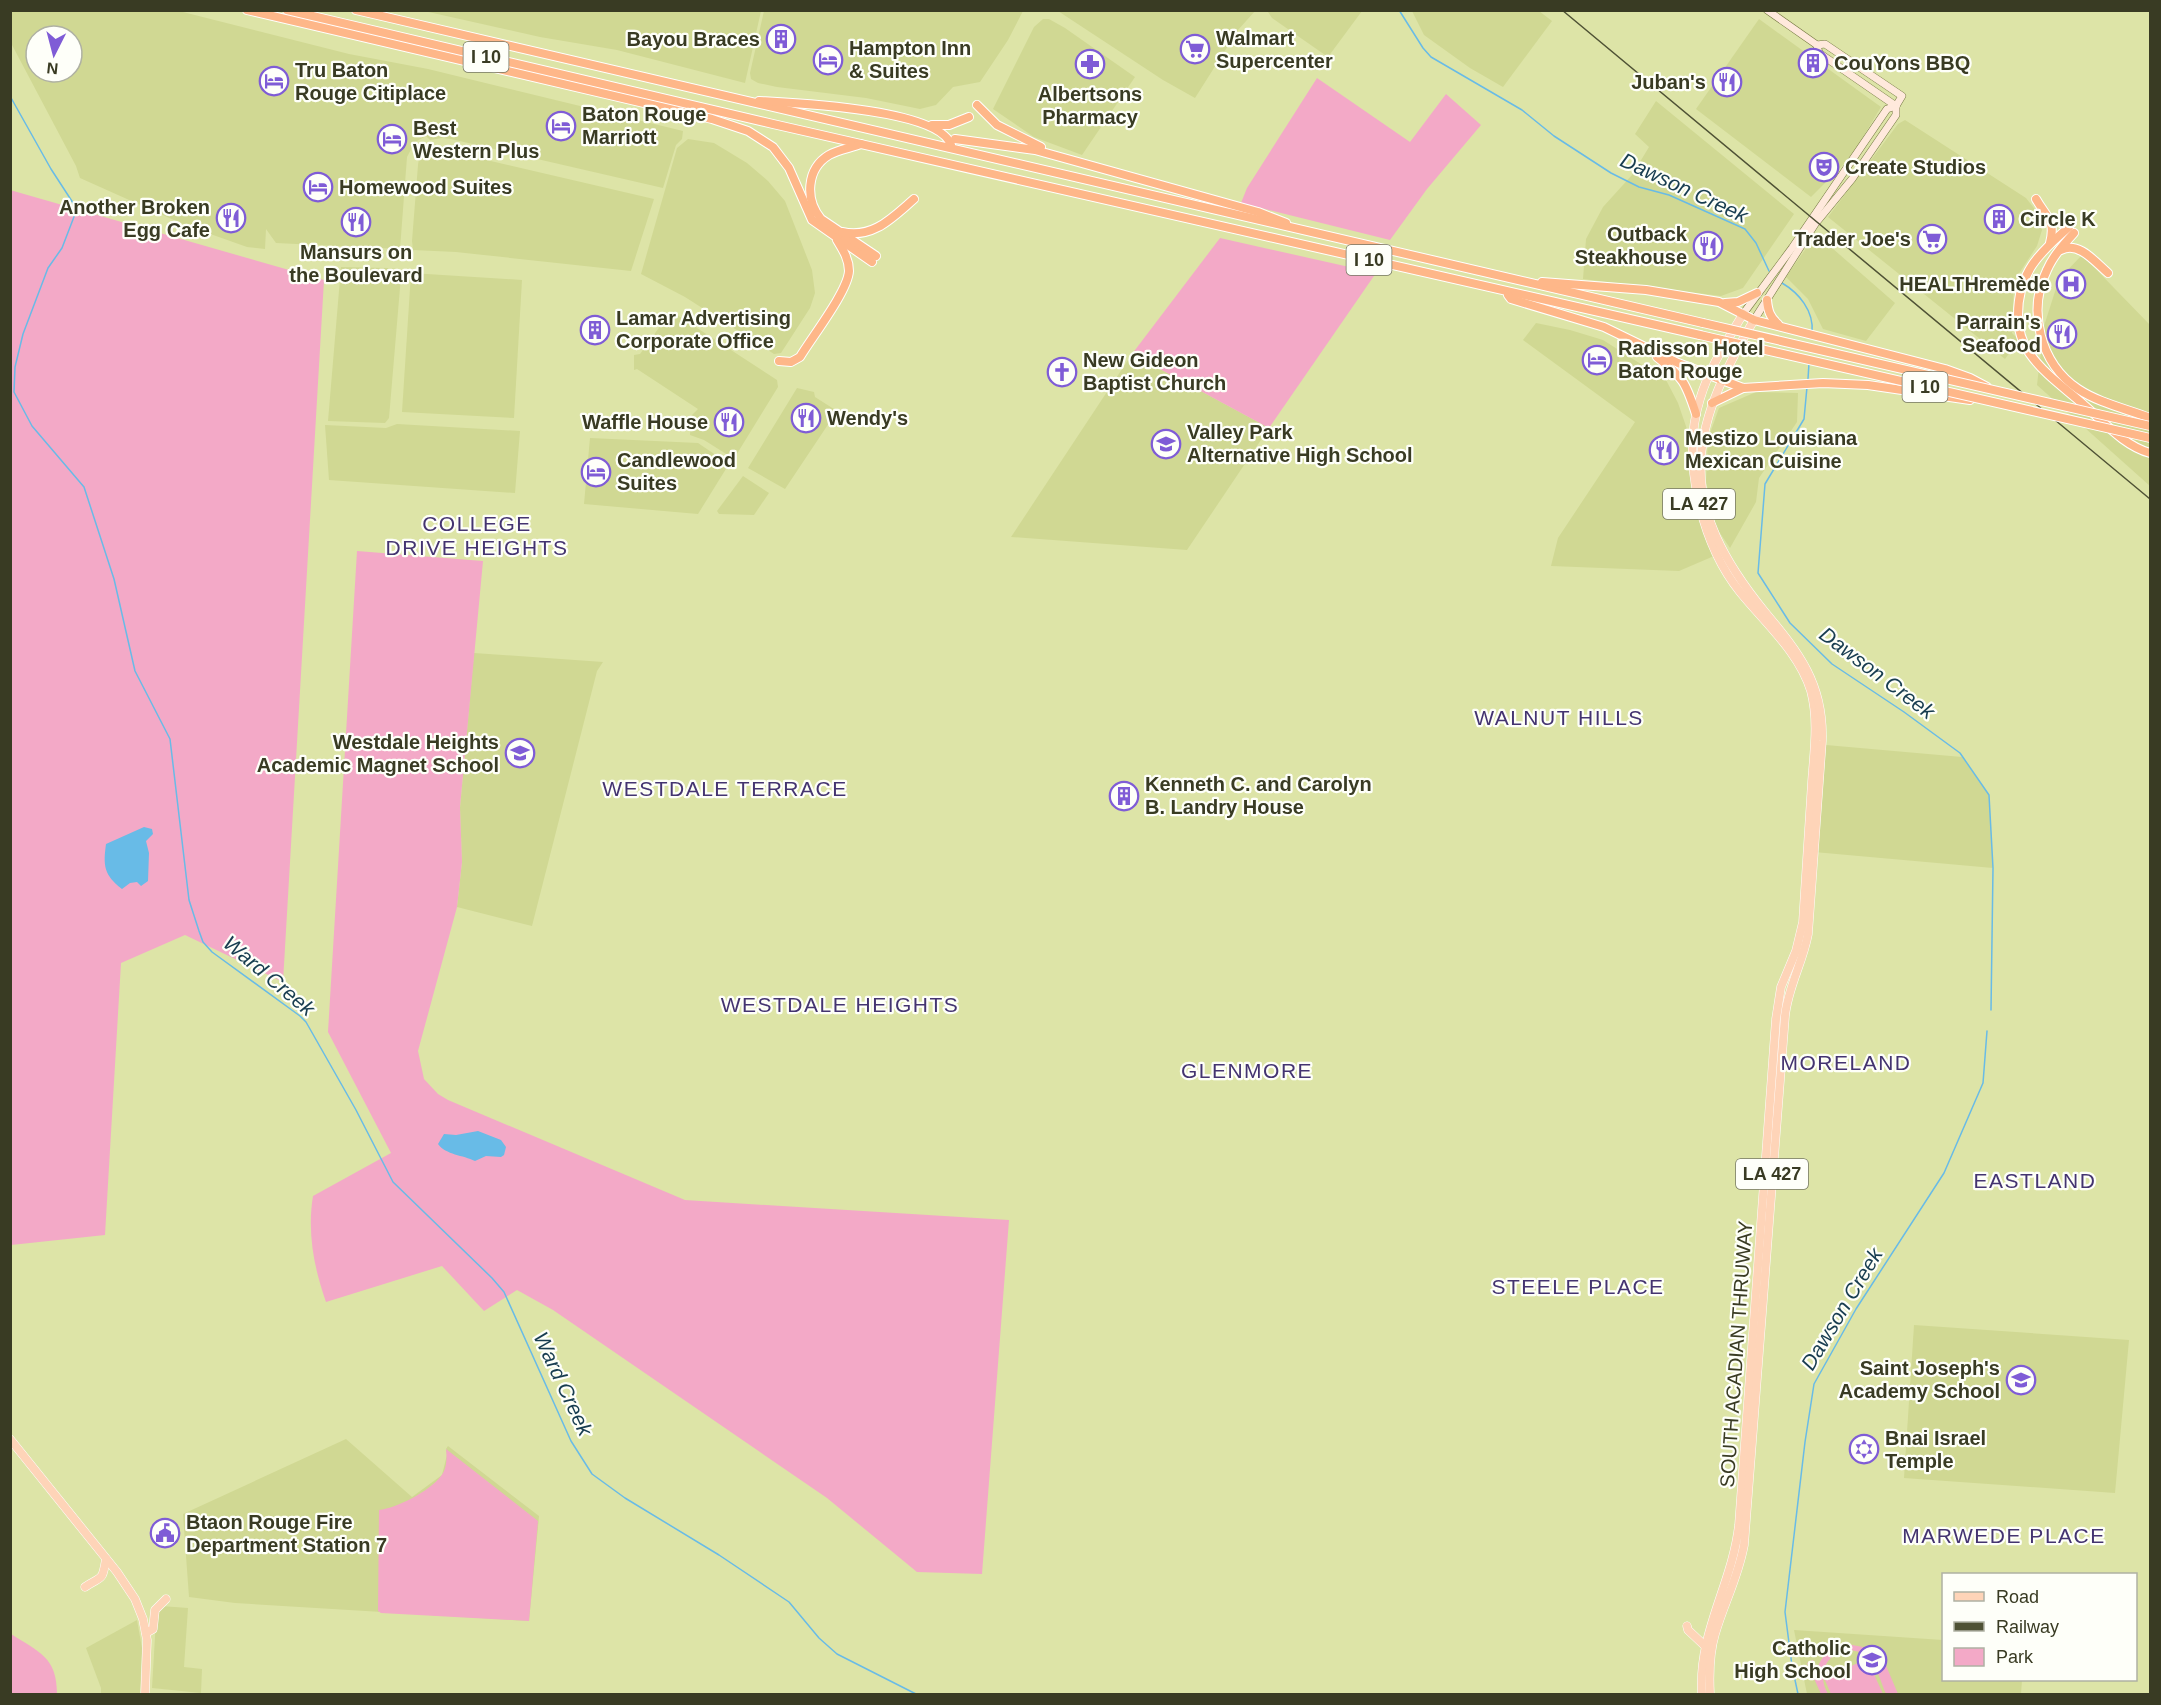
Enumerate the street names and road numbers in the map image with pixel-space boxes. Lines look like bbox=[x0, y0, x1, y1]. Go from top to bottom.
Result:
road number: I 10 bbox=[464, 42, 508, 72]
road number: I 10 bbox=[1346, 245, 1392, 275]
road number: I 10 bbox=[1902, 372, 1948, 402]
road number: LA 427 bbox=[1663, 489, 1735, 519]
road number: LA 427 bbox=[1736, 1159, 1808, 1189]
street label: SOUTH ACADIAN THRUWAY bbox=[1716, 1220, 1756, 1488]

